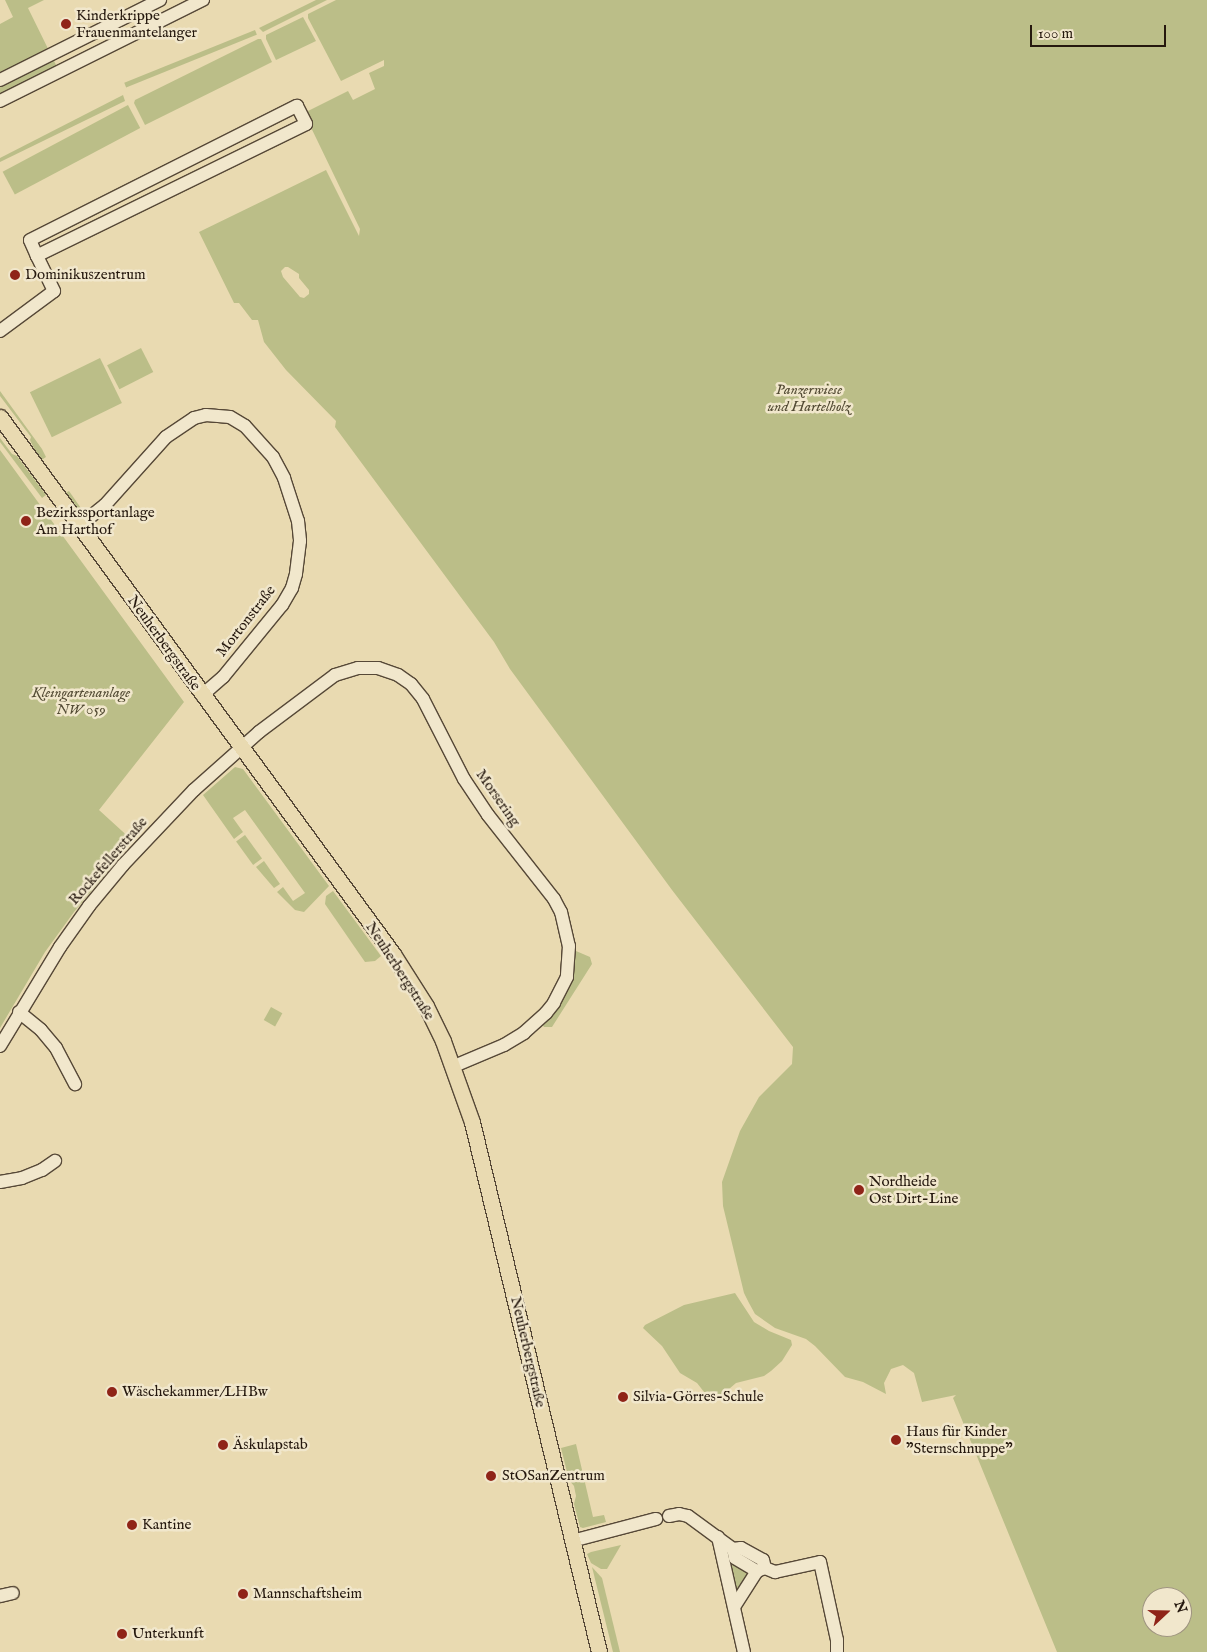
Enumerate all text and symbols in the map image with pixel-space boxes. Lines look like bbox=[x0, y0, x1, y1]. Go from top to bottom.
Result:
place label: Kinderkrippe Frauenmantelanger bbox=[76, 6, 197, 41]
scale bar bbox=[1032, 15, 1168, 47]
marker: Kinderkrippe Frauenmantelanger bbox=[60, 18, 72, 30]
text: 100 m bbox=[1038, 24, 1073, 43]
place label: Dominikuszentrum bbox=[25, 266, 146, 284]
marker: Dominikuszentrum bbox=[9, 269, 21, 281]
park label: Panzerwiese und Hartelholz bbox=[767, 380, 851, 415]
place label: Bezirkssportanlage Am Harthof bbox=[36, 503, 155, 538]
marker: Bezirkssportanlage Am Harthof bbox=[20, 515, 32, 527]
street label: Mortonstraße bbox=[213, 582, 279, 660]
street label: Neuherbergstraße bbox=[123, 592, 205, 694]
park label: Kleingartenanlage NW 059 bbox=[32, 683, 130, 718]
street label: Morsering bbox=[472, 766, 524, 830]
street label: Rockefellerstraße bbox=[65, 813, 151, 909]
street label: Neuherbergstraße bbox=[362, 919, 438, 1023]
place label: Nordheide Ost Dirt-Line bbox=[869, 1172, 958, 1207]
marker: Nordheide Ost Dirt-Line bbox=[853, 1184, 865, 1196]
street label: Neuherbergstraße bbox=[507, 1295, 549, 1409]
place label: Wäschekammer/LHBw bbox=[122, 1383, 268, 1401]
marker: Wäschekammer/LHBw bbox=[106, 1386, 118, 1398]
place label: Silvia-Görres-Schule bbox=[633, 1388, 764, 1406]
marker: Silvia-Görres-Schule bbox=[617, 1391, 629, 1403]
place label: Haus für Kinder "Sternschnuppe" bbox=[906, 1422, 1013, 1457]
marker: Haus für Kinder "Sternschnuppe" bbox=[890, 1434, 902, 1446]
place label: Äskulapstab bbox=[233, 1436, 308, 1454]
marker: Äskulapstab bbox=[217, 1439, 229, 1451]
place label: StOSanZentrum bbox=[502, 1467, 605, 1485]
marker: StOSanZentrum bbox=[484, 1469, 498, 1483]
place label: Kantine bbox=[142, 1516, 191, 1534]
marker: Kantine bbox=[126, 1519, 138, 1531]
place label: Mannschaftsheim bbox=[253, 1585, 362, 1603]
north arrow bbox=[1142, 1587, 1192, 1637]
marker: Mannschaftsheim bbox=[237, 1588, 249, 1600]
text: N bbox=[1169, 1598, 1191, 1616]
place label: Unterkunft bbox=[132, 1625, 204, 1643]
marker: Unterkunft bbox=[116, 1628, 128, 1640]

